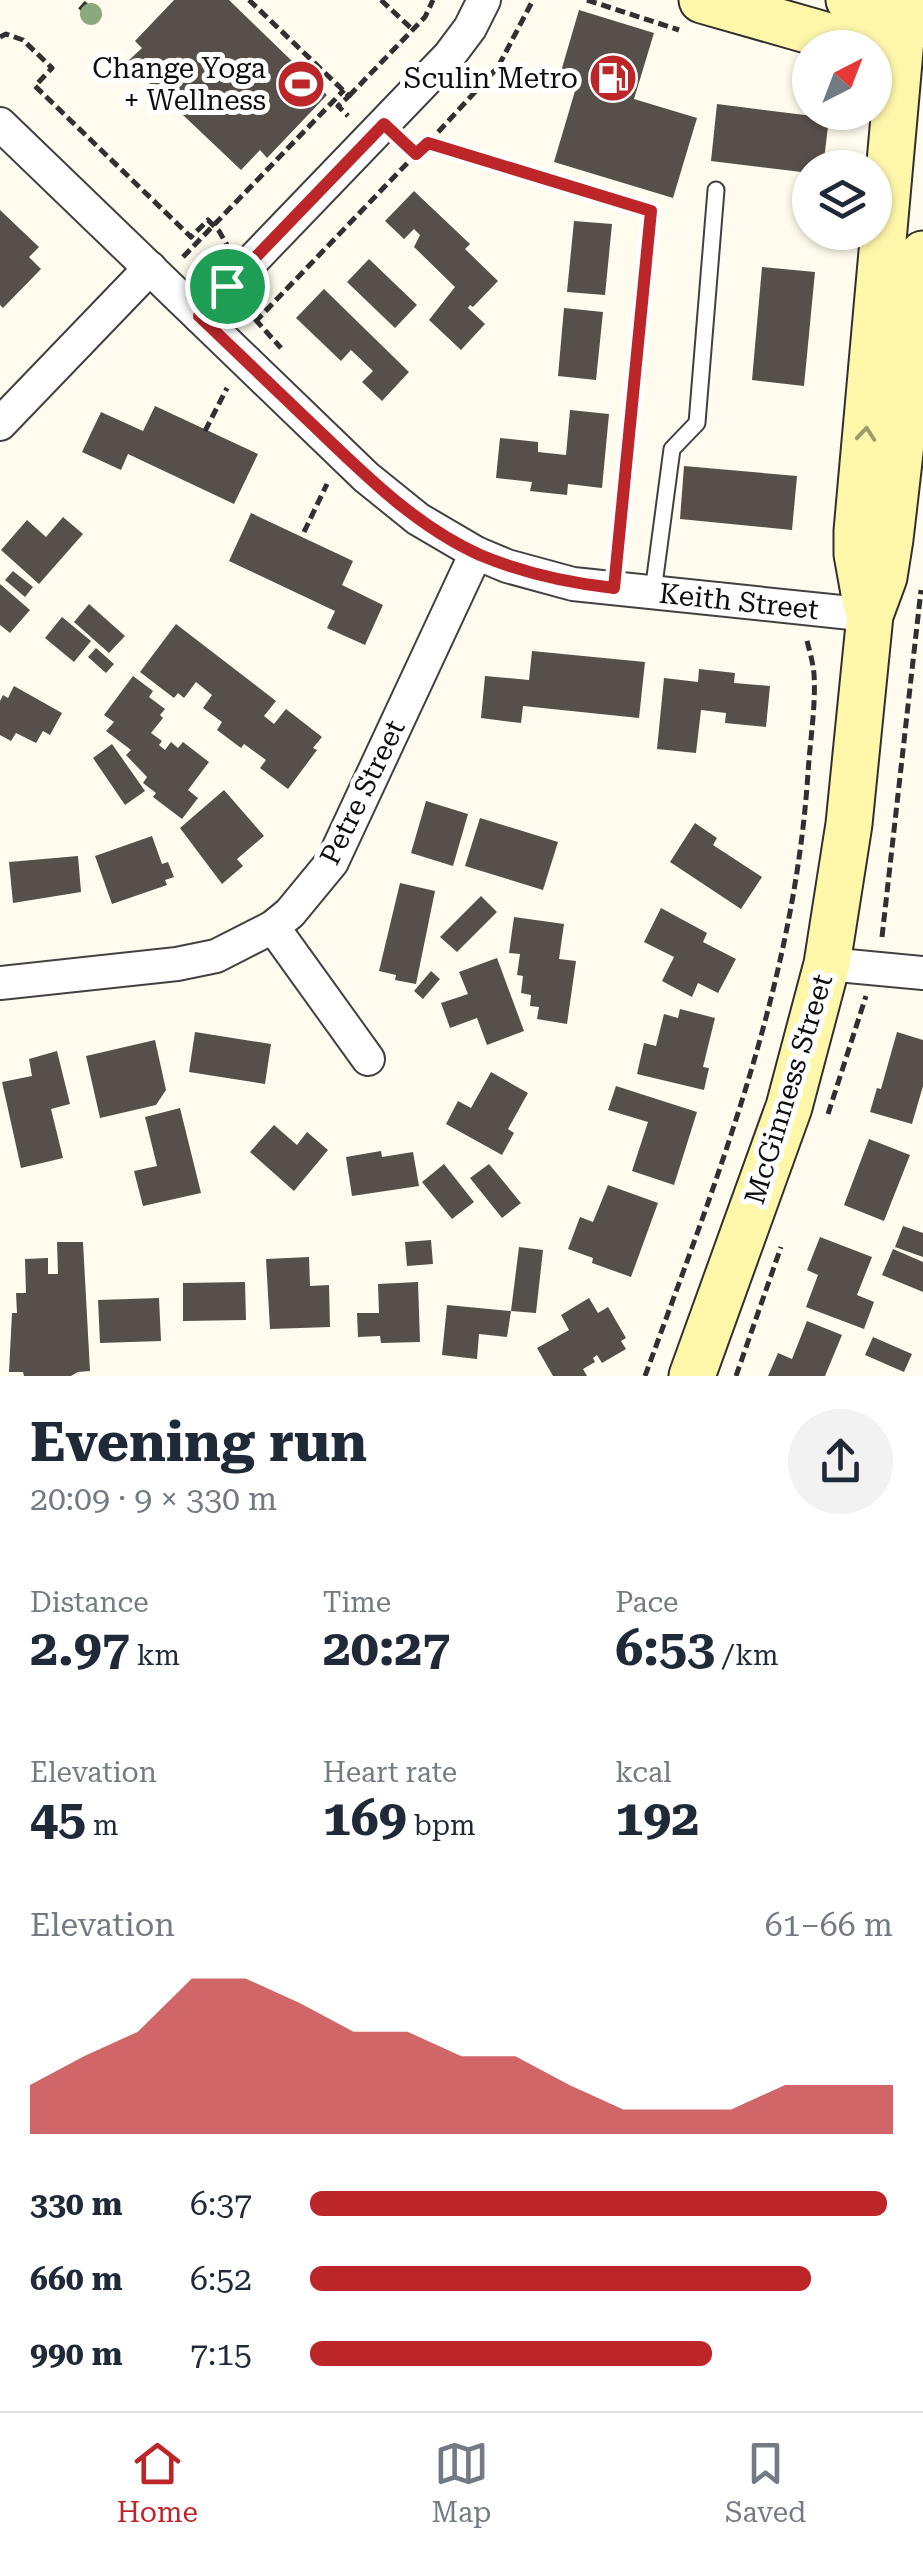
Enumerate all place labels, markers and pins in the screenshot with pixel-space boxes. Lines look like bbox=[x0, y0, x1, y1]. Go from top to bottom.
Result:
place label: Change Yoga + Wellness bbox=[92, 52, 266, 117]
fuel station icon: Sculin Metro bbox=[587, 52, 639, 104]
sports icon: Change Yoga + Wellness bbox=[275, 58, 327, 110]
place label: Sculin Metro bbox=[404, 62, 578, 95]
pin bbox=[185, 244, 270, 329]

